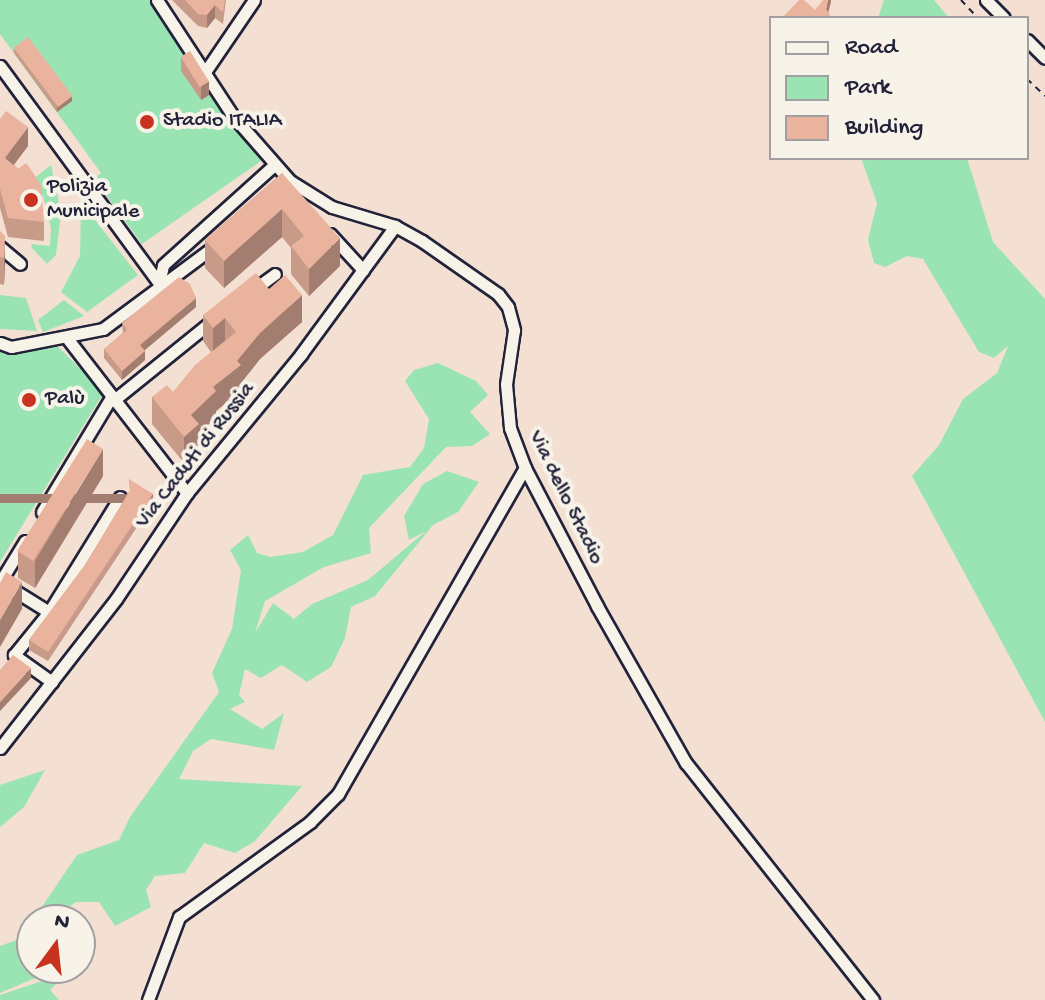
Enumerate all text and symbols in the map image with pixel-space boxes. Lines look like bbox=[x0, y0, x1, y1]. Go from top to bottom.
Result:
legend bbox=[769, 16, 1029, 160]
text: Road bbox=[845, 34, 897, 63]
text: Park bbox=[845, 74, 891, 103]
place label: Stadio ITALIA bbox=[163, 109, 282, 135]
marker: Stadio ITALIA bbox=[138, 113, 156, 131]
text: Building bbox=[845, 114, 923, 143]
place label: Polizia Municipale bbox=[47, 174, 139, 226]
marker: Polizia Municipale bbox=[22, 191, 40, 209]
street label: Via Caduti di Russia bbox=[131, 377, 261, 535]
place label: Palù bbox=[45, 387, 85, 413]
marker: Palù bbox=[20, 391, 38, 409]
street label: Via dello Stadio bbox=[521, 427, 609, 569]
north arrow bbox=[16, 904, 96, 984]
text: N bbox=[51, 908, 72, 937]

